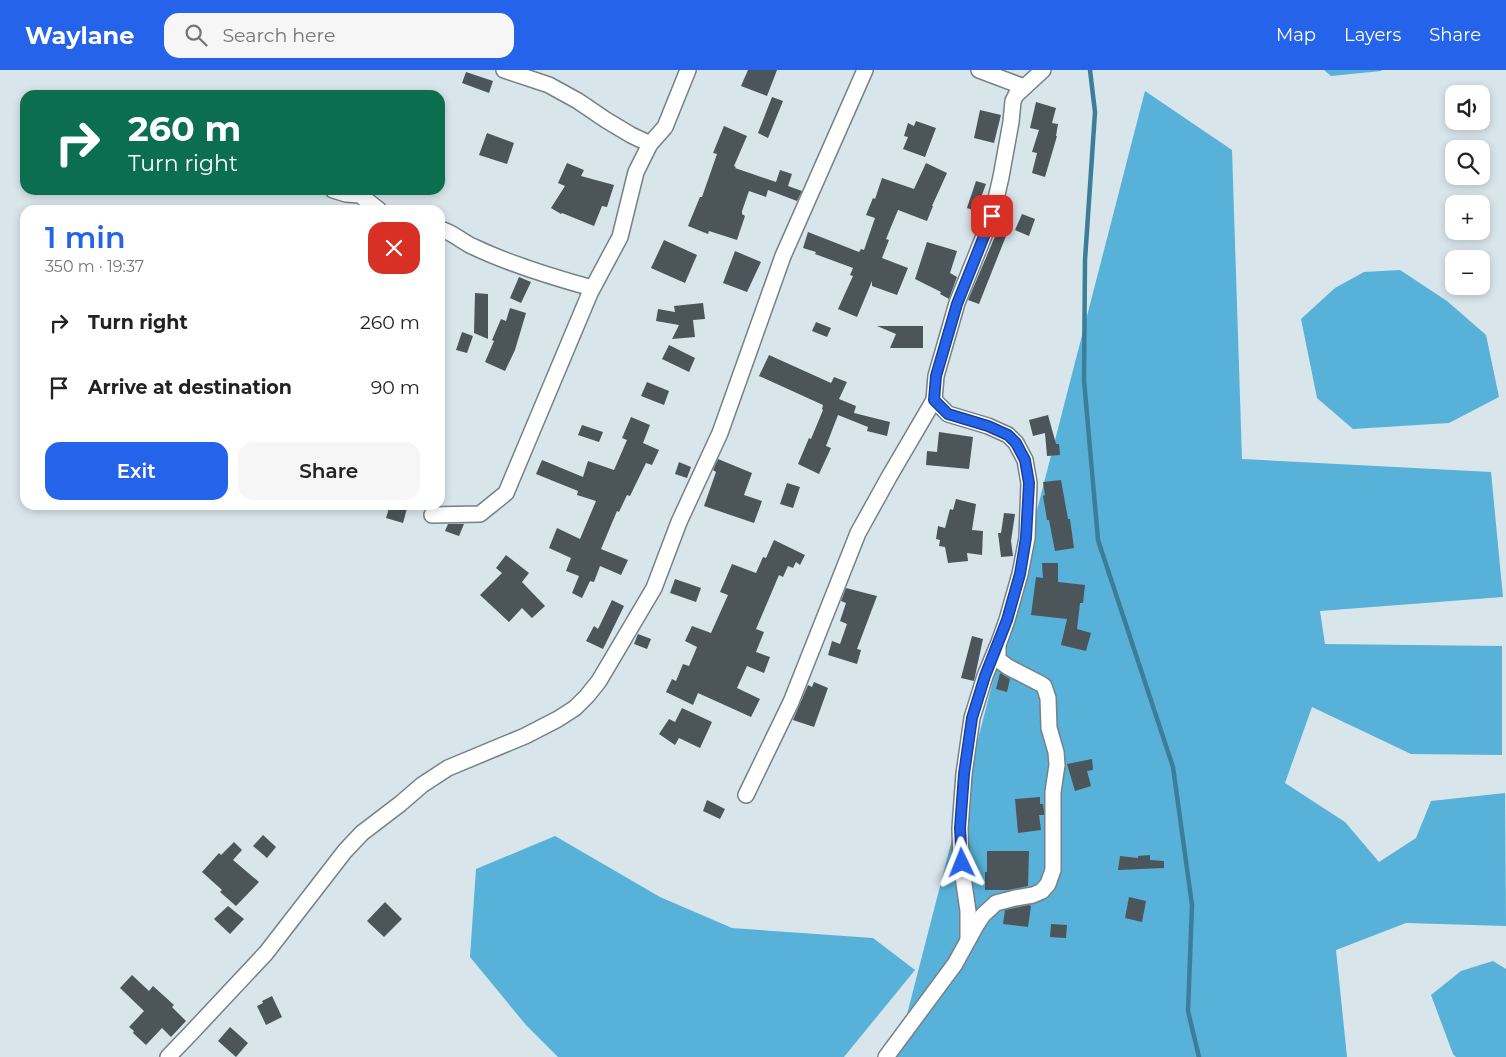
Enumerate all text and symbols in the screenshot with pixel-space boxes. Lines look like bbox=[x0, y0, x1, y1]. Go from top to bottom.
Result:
search box bbox=[164, 13, 514, 58]
text: Waylane bbox=[25, 21, 134, 50]
icon: search bbox=[182, 21, 210, 49]
text: Search here bbox=[222, 24, 335, 47]
text: Map bbox=[1276, 24, 1316, 46]
text: Layers bbox=[1344, 24, 1401, 46]
text: Share bbox=[1429, 24, 1481, 46]
map controls bbox=[1445, 85, 1490, 295]
button: sound bbox=[1445, 85, 1490, 130]
text: 260 m bbox=[128, 107, 241, 150]
icon: right bbox=[45, 110, 110, 175]
button: search bbox=[1445, 140, 1490, 185]
text: Turn right bbox=[128, 150, 238, 177]
pin bbox=[971, 195, 1013, 237]
button: + bbox=[1445, 195, 1490, 240]
icon: arrive bbox=[978, 202, 1006, 230]
text: 1 min bbox=[45, 219, 126, 256]
button: close bbox=[368, 222, 420, 274]
button: − bbox=[1445, 250, 1490, 295]
text: 350 m · 19:37 bbox=[45, 257, 144, 276]
icon: right bbox=[45, 309, 73, 337]
text: Turn right bbox=[88, 311, 188, 334]
text: 260 m bbox=[360, 311, 420, 334]
icon: arrive bbox=[45, 374, 73, 402]
text: Arrive at destination bbox=[88, 376, 292, 399]
text: 90 m bbox=[371, 376, 420, 399]
button: Exit bbox=[45, 442, 228, 500]
button: Share bbox=[238, 442, 420, 500]
position arrow bbox=[935, 836, 987, 888]

